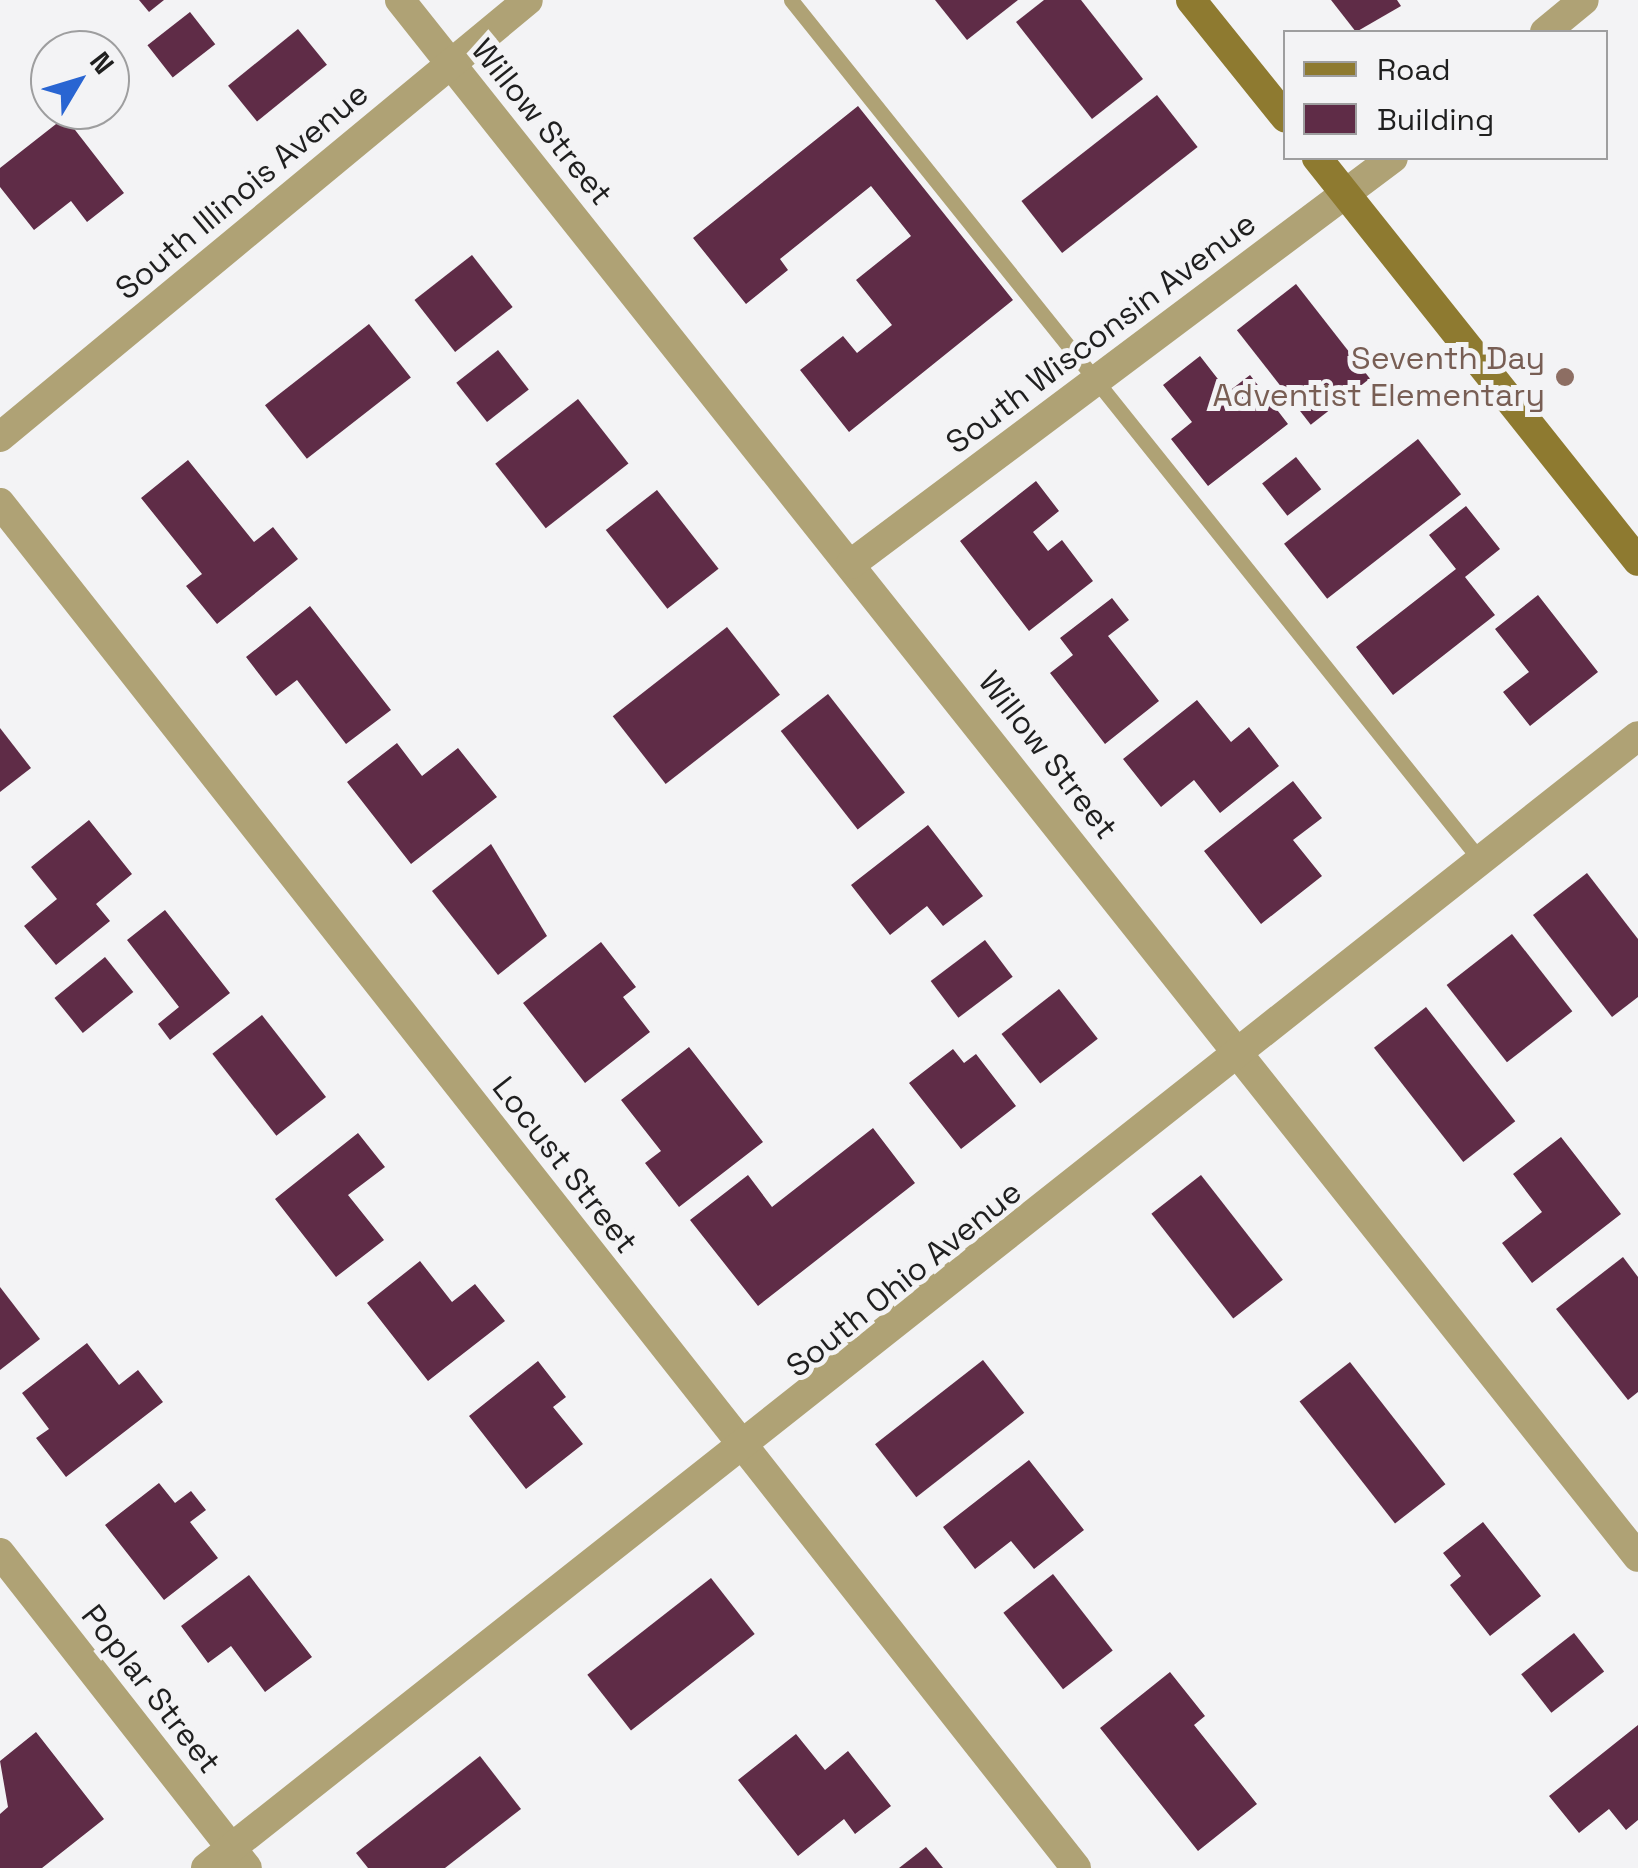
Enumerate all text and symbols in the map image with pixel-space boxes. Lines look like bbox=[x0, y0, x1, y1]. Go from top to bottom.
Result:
north arrow bbox=[30, 30, 130, 130]
legend bbox=[1283, 30, 1608, 160]
street label: Willow Street bbox=[463, 31, 621, 213]
text: N bbox=[82, 44, 122, 81]
text: Road bbox=[1377, 50, 1451, 89]
street label: South Illinois Avenue bbox=[108, 74, 376, 308]
text: Building bbox=[1377, 100, 1494, 139]
street label: South Wisconsin Avenue bbox=[938, 204, 1264, 462]
place label: Seventh Day Adventist Elementary bbox=[1212, 340, 1545, 415]
marker: Seventh Day Adventist Elementary bbox=[1554, 366, 1576, 388]
street label: Willow Street bbox=[970, 663, 1126, 847]
street label: Locust Street bbox=[484, 1069, 646, 1261]
street label: South Ohio Avenue bbox=[779, 1172, 1029, 1386]
street label: Poplar Street bbox=[73, 1597, 229, 1781]

